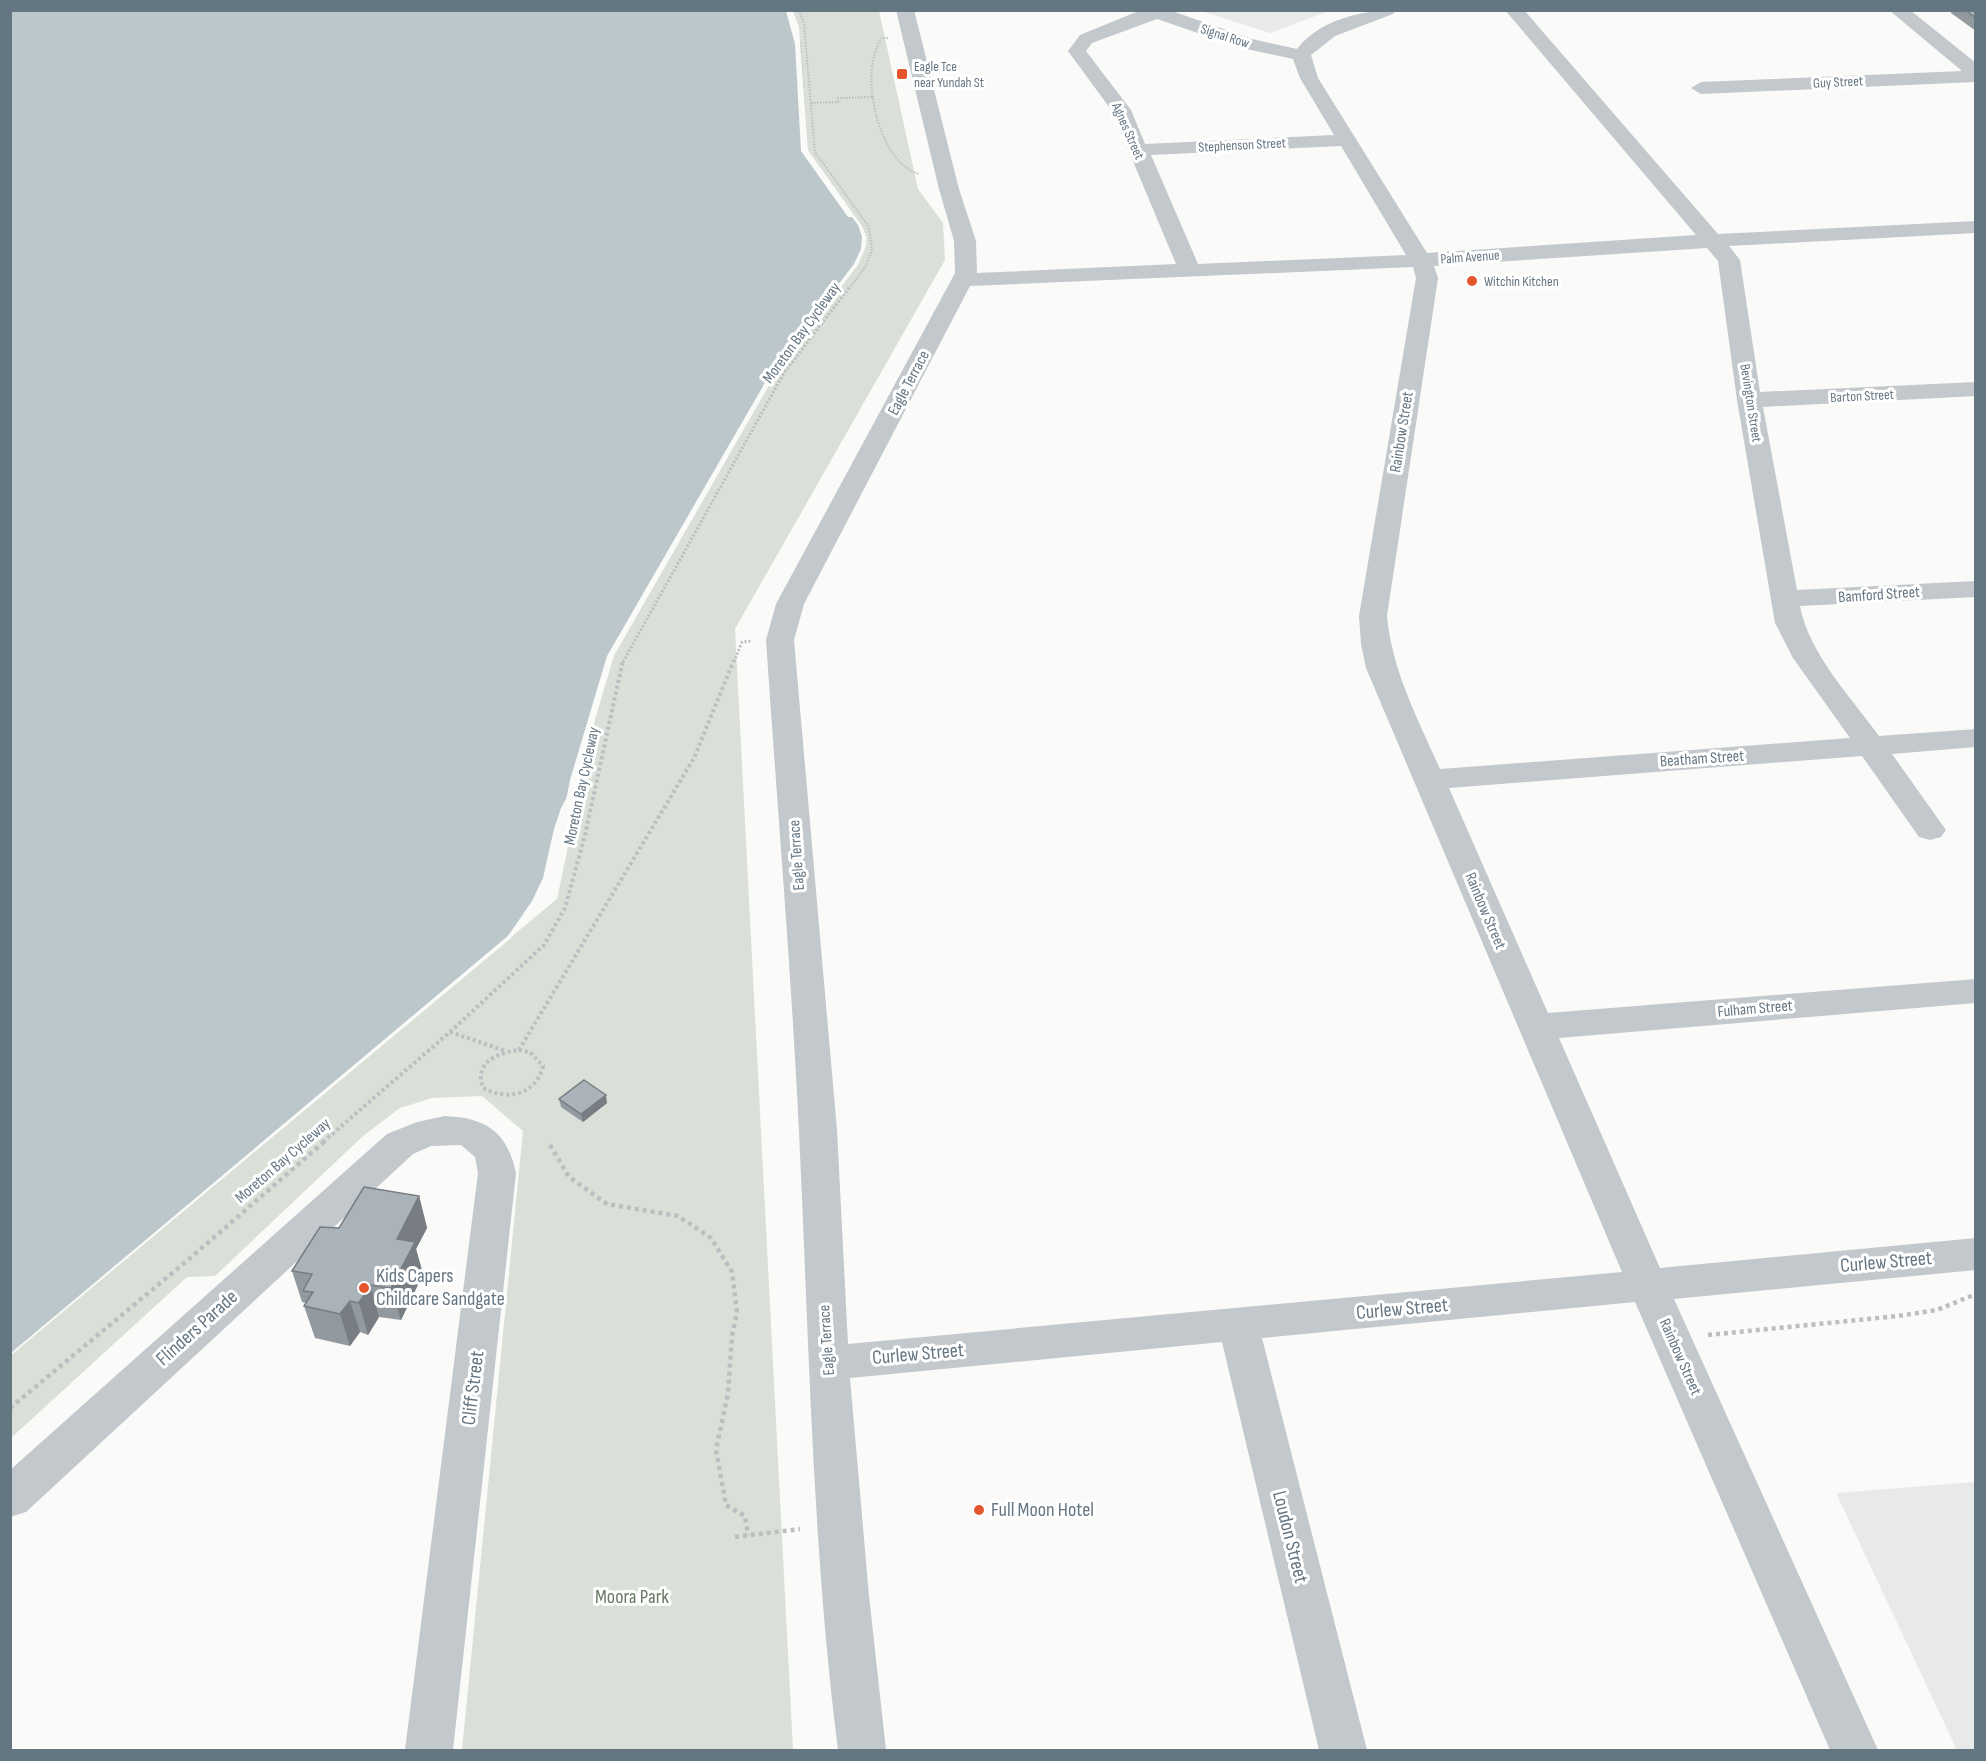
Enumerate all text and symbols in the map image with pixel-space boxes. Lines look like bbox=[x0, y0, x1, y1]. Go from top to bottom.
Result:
street label: Signal Row bbox=[1198, 20, 1252, 52]
place label: Eagle Tce near Yundah St bbox=[914, 58, 984, 91]
marker: Eagle Tce near Yundah St bbox=[895, 67, 909, 81]
street label: Guy Street bbox=[1813, 72, 1863, 92]
street label: Agnes Street bbox=[1108, 99, 1148, 162]
street label: Stephenson Street bbox=[1198, 134, 1286, 156]
street label: Palm Avenue bbox=[1440, 246, 1500, 268]
place label: Witchin Kitchen bbox=[1484, 273, 1559, 290]
marker: Witchin Kitchen bbox=[1465, 274, 1479, 288]
street label: Moreton Bay Cycleway bbox=[759, 279, 845, 387]
street label: Eagle Terrace bbox=[884, 347, 934, 419]
street label: Bevington Street bbox=[1736, 363, 1766, 443]
street label: Barton Street bbox=[1830, 386, 1894, 406]
street label: Rainbow Street bbox=[1386, 390, 1418, 474]
street label: Bamford Street bbox=[1838, 583, 1921, 607]
street label: Moreton Bay Cycleway bbox=[560, 725, 604, 847]
street label: Beatham Street bbox=[1659, 747, 1745, 771]
street label: Eagle Terrace bbox=[785, 819, 809, 891]
street label: Rainbow Street bbox=[1460, 870, 1510, 952]
street label: Fulham Street bbox=[1717, 996, 1793, 1022]
street label: Moreton Bay Cycleway bbox=[231, 1114, 335, 1208]
street label: Curlew Street bbox=[1839, 1246, 1933, 1278]
place label: Kids Capers Childcare Sandgate bbox=[376, 1264, 505, 1311]
marker: Kids Capers Childcare Sandgate bbox=[357, 1281, 371, 1295]
street label: Flinders Parade bbox=[151, 1285, 243, 1371]
street label: Curlew Street bbox=[1355, 1293, 1449, 1325]
street label: Eagle Terrace bbox=[815, 1304, 839, 1376]
street label: Rainbow Street bbox=[1655, 1316, 1705, 1398]
street label: Curlew Street bbox=[871, 1338, 965, 1370]
street label: Cliff Street bbox=[457, 1350, 489, 1426]
street label: Loudon Street bbox=[1267, 1488, 1313, 1586]
place label: Full Moon Hotel bbox=[991, 1498, 1094, 1522]
marker: Full Moon Hotel bbox=[972, 1503, 986, 1517]
park label: Moora Park bbox=[595, 1585, 669, 1609]

